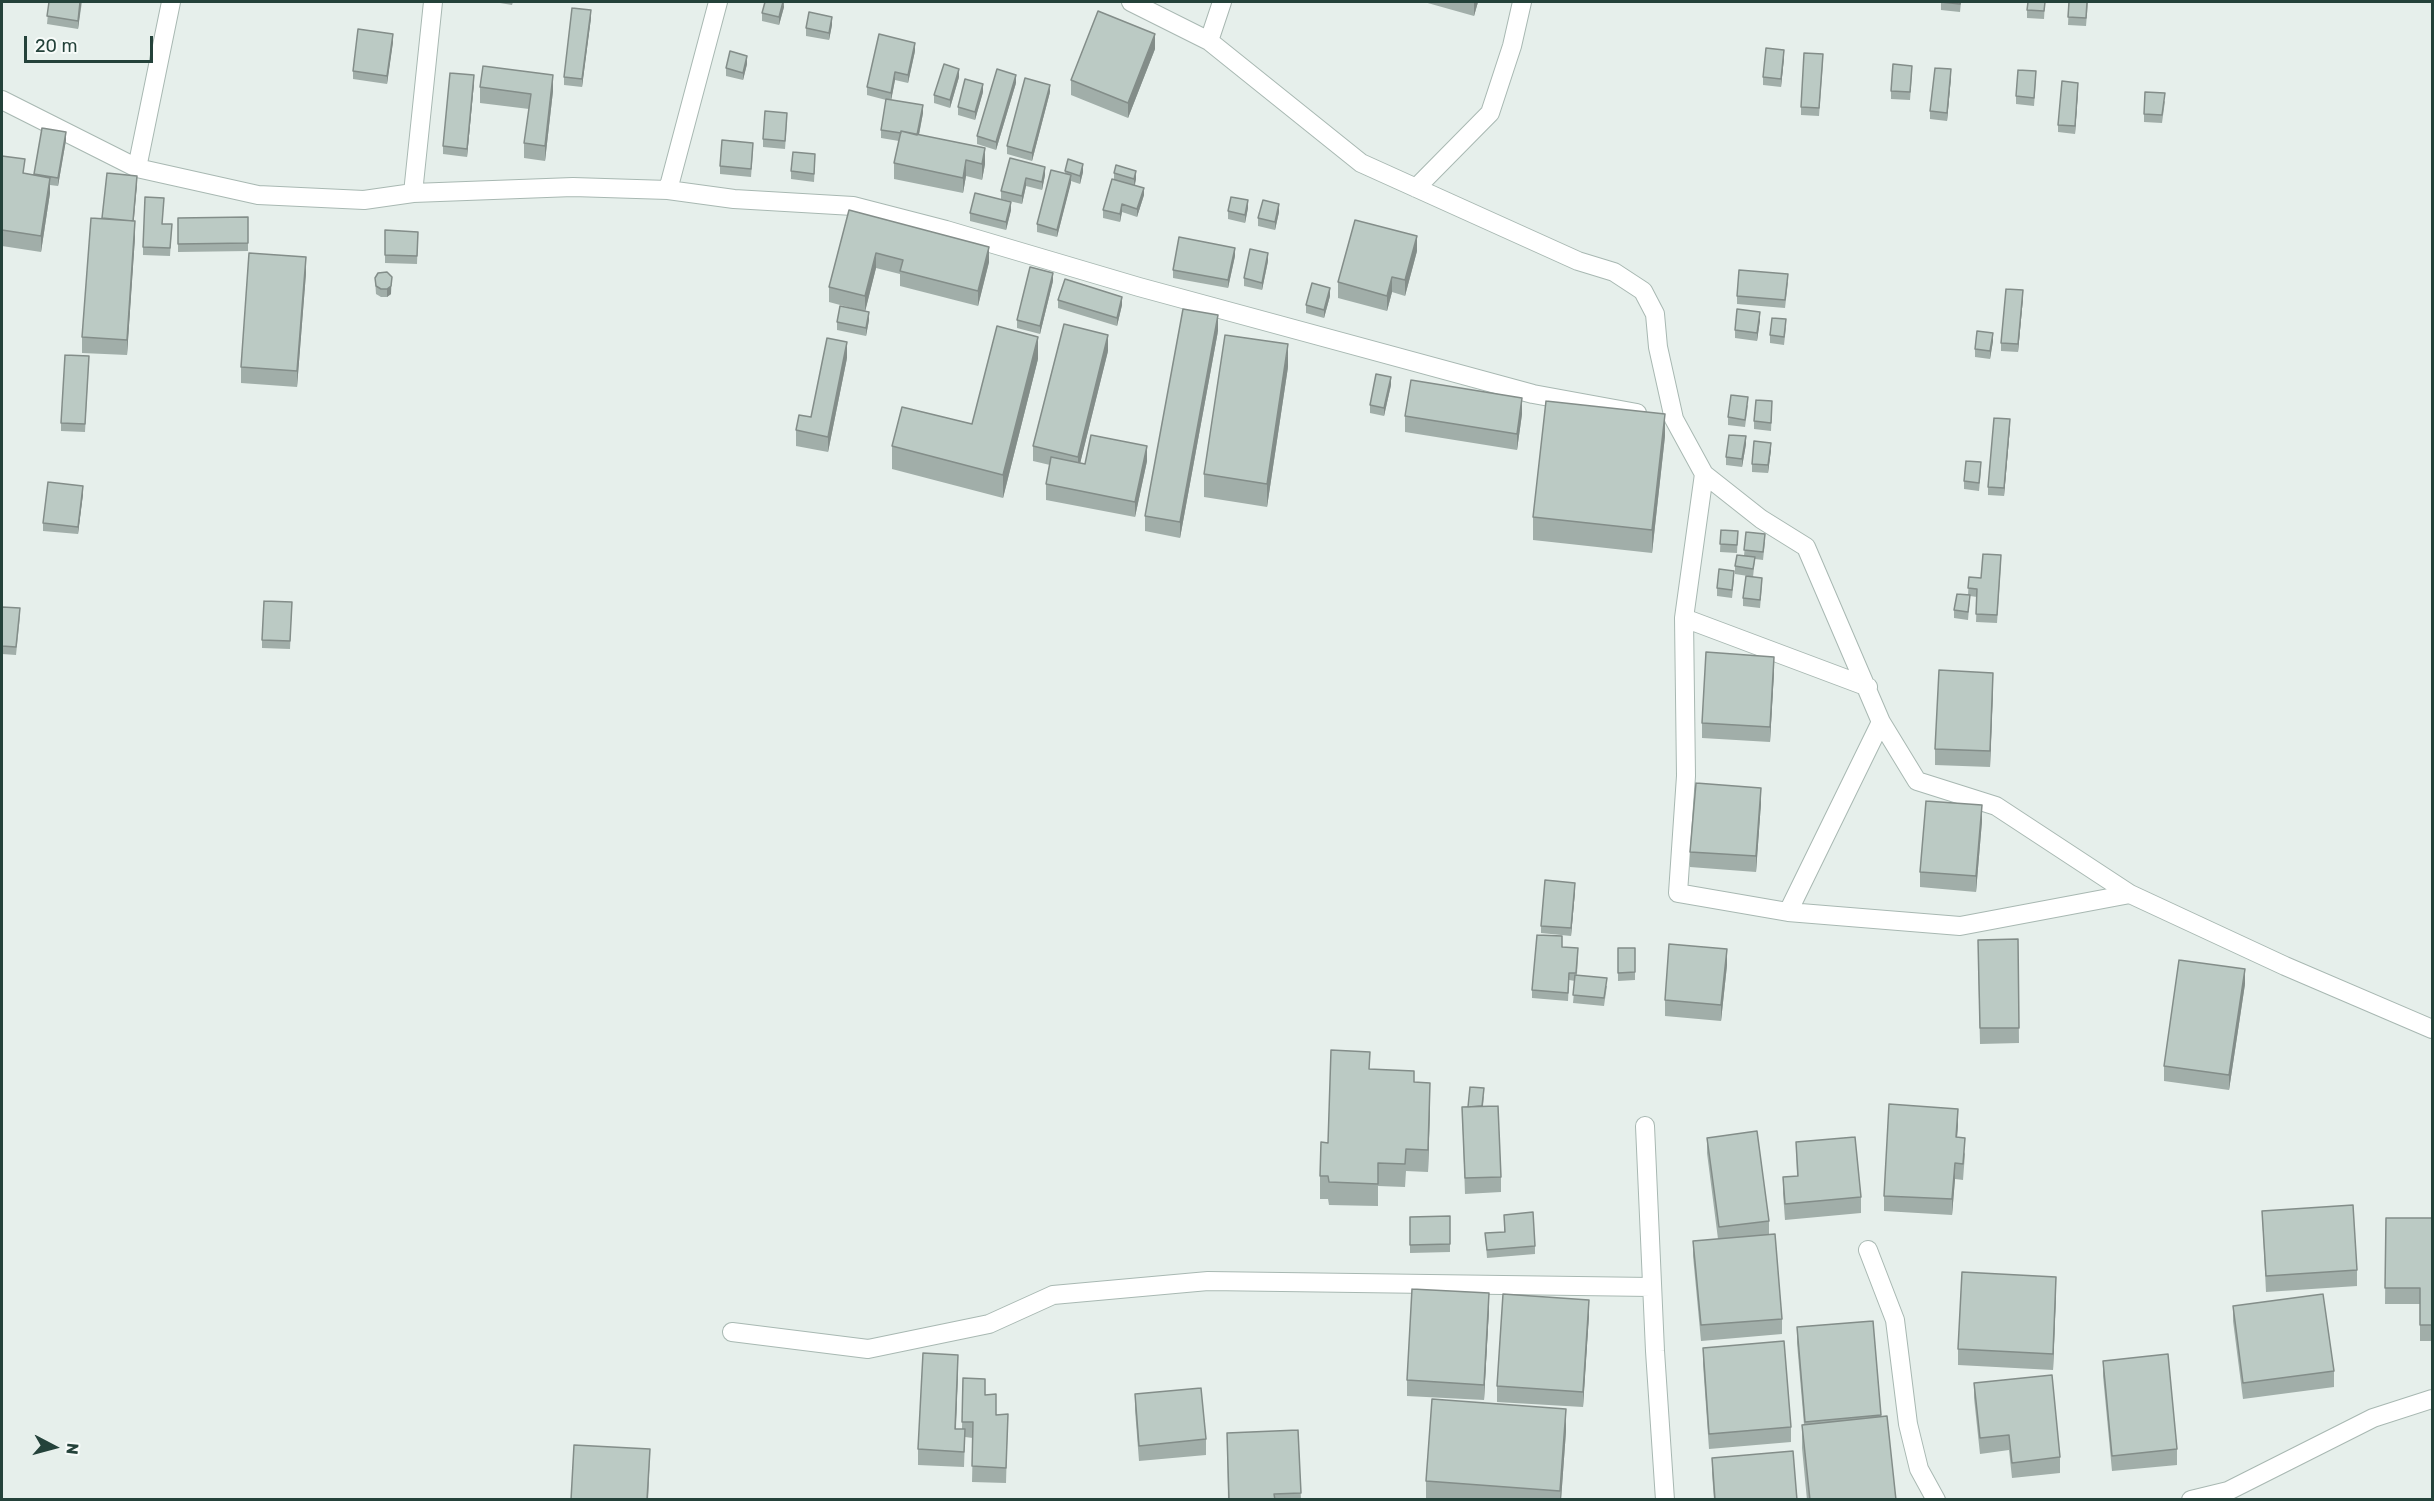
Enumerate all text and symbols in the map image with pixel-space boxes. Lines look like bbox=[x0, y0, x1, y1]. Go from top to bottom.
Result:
scale bar bbox=[27, 24, 156, 62]
text: 20 m bbox=[35, 35, 77, 57]
north arrow bbox=[24, 1417, 84, 1477]
text: N bbox=[62, 1442, 82, 1456]

